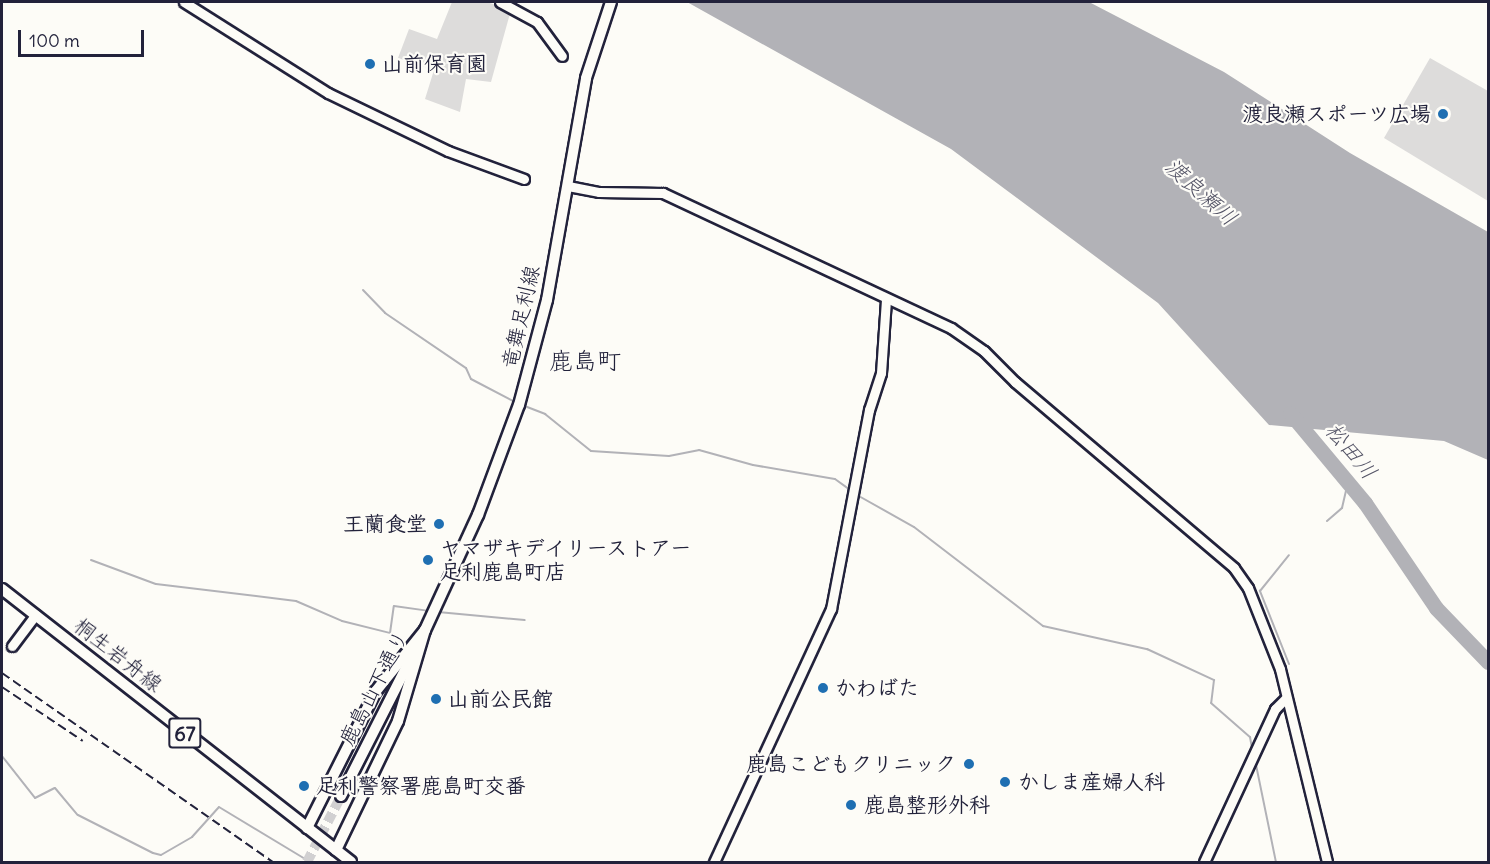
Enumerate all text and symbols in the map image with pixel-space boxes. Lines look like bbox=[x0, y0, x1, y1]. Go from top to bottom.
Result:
scale bar bbox=[21, 18, 147, 56]
text: 100 m bbox=[29, 29, 80, 52]
place label: 山前保育園 bbox=[382, 51, 487, 77]
marker: 山前保育園 bbox=[363, 57, 377, 71]
place label: 渡良瀬スポーツ広場 bbox=[1242, 101, 1431, 127]
marker: 渡良瀬スポーツ広場 bbox=[1436, 107, 1450, 121]
water label: 渡良瀬川 bbox=[1159, 153, 1243, 231]
street label: 竜舞足利線 bbox=[497, 263, 545, 371]
district label: 鹿島町 bbox=[549, 347, 621, 375]
water label: 松田川 bbox=[1320, 417, 1382, 485]
place label: 王蘭食堂 bbox=[343, 511, 427, 537]
marker: 王蘭食堂 bbox=[432, 517, 446, 531]
place label: ヤマザキデイリーストアー 足利鹿島町店 bbox=[440, 535, 691, 585]
marker: ヤマザキデイリーストアー 足利鹿島町店 bbox=[421, 553, 435, 567]
street label: 桐生岩舟線 bbox=[69, 613, 167, 697]
street label: 鹿島山下通り bbox=[334, 626, 414, 750]
place label: かわばた bbox=[835, 675, 919, 701]
marker: かわばた bbox=[816, 681, 830, 695]
place label: 山前公民館 bbox=[448, 686, 553, 712]
marker: 山前公民館 bbox=[429, 692, 443, 706]
road number: 67 bbox=[167, 716, 203, 750]
place label: 鹿島こどもクリニック bbox=[746, 751, 956, 777]
marker: 鹿島こどもクリニック bbox=[960, 755, 978, 773]
place label: かしま産婦人科 bbox=[1018, 769, 1165, 795]
place label: 足利警察署鹿島町交番 bbox=[316, 773, 526, 799]
marker: かしま産婦人科 bbox=[996, 773, 1014, 791]
marker: 足利警察署鹿島町交番 bbox=[297, 779, 311, 793]
place label: 鹿島整形外科 bbox=[864, 792, 990, 818]
marker: 鹿島整形外科 bbox=[842, 796, 860, 814]

